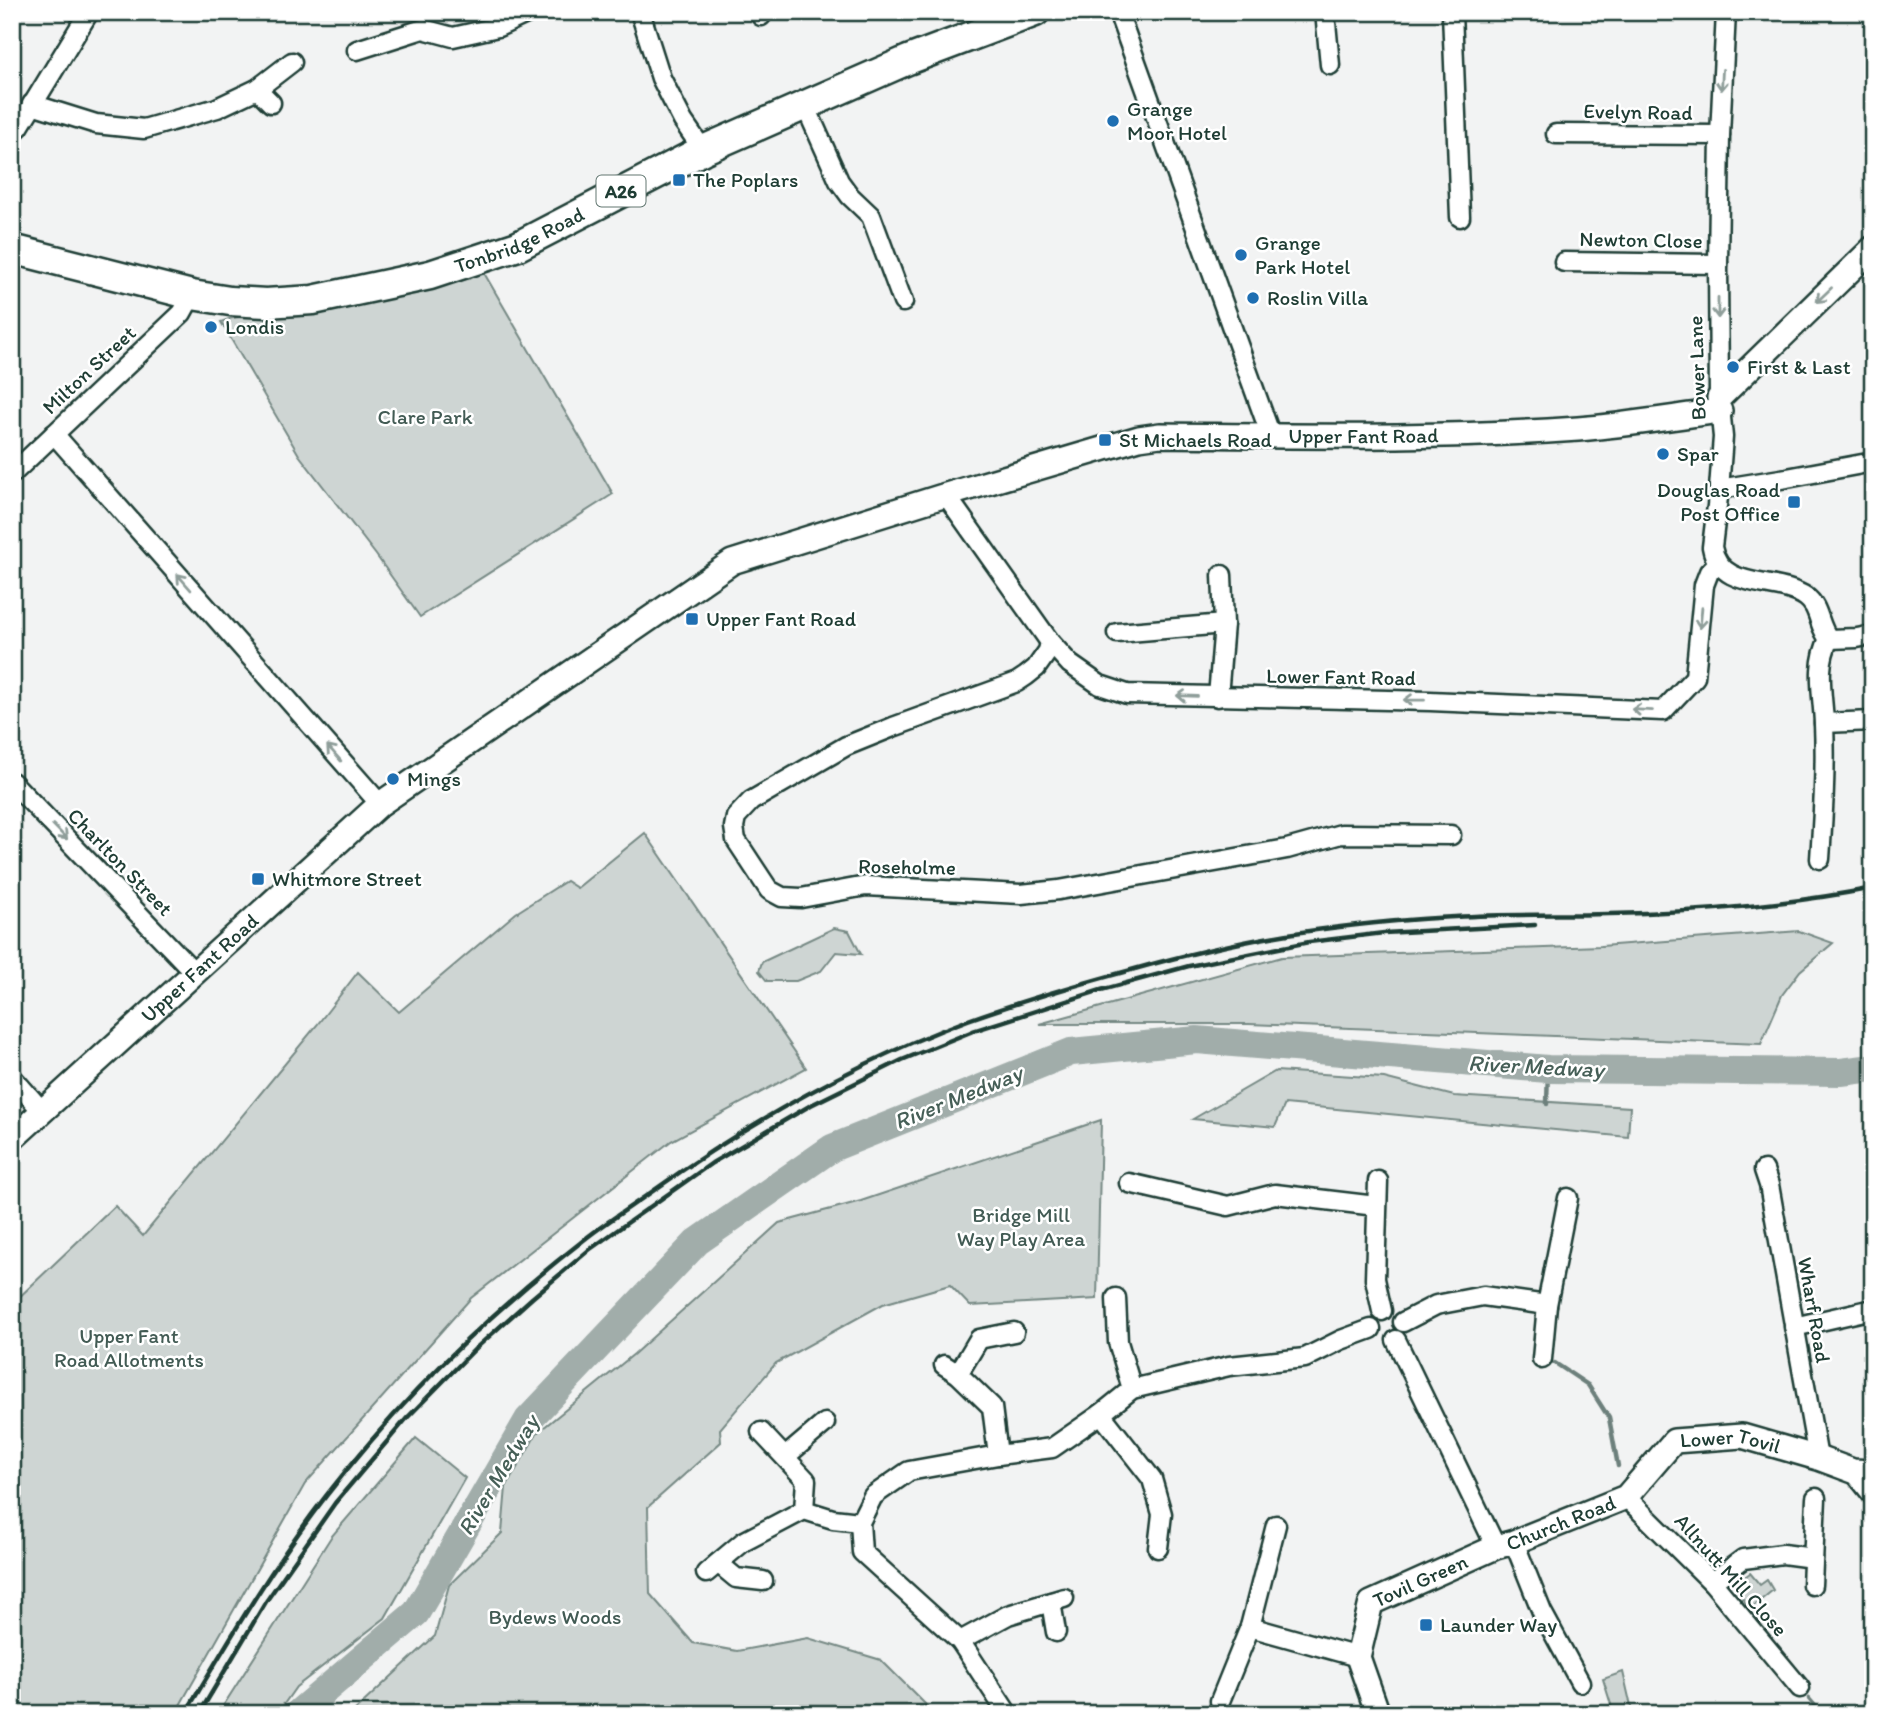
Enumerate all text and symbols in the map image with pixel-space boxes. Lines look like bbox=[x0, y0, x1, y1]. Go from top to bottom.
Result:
one-way arrow bbox=[1716, 69, 1729, 92]
place label: Grange Moor Hotel bbox=[1127, 96, 1227, 145]
street label: Evelyn Road bbox=[1583, 98, 1693, 125]
marker: Grange Moor Hotel bbox=[1105, 113, 1121, 129]
place label: The Poplars bbox=[693, 167, 798, 192]
marker: The Poplars bbox=[671, 172, 687, 188]
road number: A26 bbox=[596, 176, 646, 206]
street label: Tonbridge Road bbox=[451, 201, 589, 278]
street label: Newton Close bbox=[1579, 226, 1703, 253]
place label: Grange Park Hotel bbox=[1255, 230, 1350, 279]
marker: Grange Park Hotel bbox=[1233, 247, 1249, 263]
place label: Roslin Villa bbox=[1267, 285, 1368, 310]
one-way arrow bbox=[1816, 287, 1833, 304]
marker: Roslin Villa bbox=[1245, 290, 1261, 306]
one-way arrow bbox=[1711, 296, 1725, 319]
place label: Londis bbox=[225, 314, 284, 339]
street label: Bower Lane bbox=[1682, 315, 1711, 421]
marker: Londis bbox=[203, 319, 219, 335]
street label: Milton Street bbox=[37, 320, 141, 419]
place label: First & Last bbox=[1747, 354, 1851, 379]
marker: First & Last bbox=[1725, 359, 1741, 375]
park label: Clare Park bbox=[377, 404, 473, 429]
street label: Upper Fant Road bbox=[1288, 422, 1439, 448]
place label: St Michaels Road bbox=[1119, 427, 1273, 452]
marker: St Michaels Road bbox=[1097, 432, 1113, 448]
place label: Spar bbox=[1677, 441, 1719, 466]
marker: Spar bbox=[1655, 446, 1671, 462]
place label: Douglas Road Post Office bbox=[1657, 477, 1780, 526]
marker: Douglas Road Post Office bbox=[1786, 494, 1802, 510]
one-way arrow bbox=[176, 573, 192, 591]
place label: Upper Fant Road bbox=[706, 606, 857, 631]
one-way arrow bbox=[1694, 606, 1707, 629]
marker: Upper Fant Road bbox=[684, 611, 700, 627]
street label: Lower Fant Road bbox=[1266, 663, 1416, 690]
one-way arrow bbox=[1176, 690, 1199, 703]
one-way arrow bbox=[1403, 694, 1426, 707]
one-way arrow bbox=[1631, 703, 1654, 716]
one-way arrow bbox=[326, 745, 343, 762]
place label: Mings bbox=[407, 766, 461, 791]
marker: Mings bbox=[385, 771, 401, 787]
street label: Charlton Street bbox=[63, 803, 178, 921]
one-way arrow bbox=[51, 823, 68, 840]
street label: Roseholme bbox=[858, 853, 956, 880]
place label: Whitmore Street bbox=[272, 866, 422, 891]
marker: Whitmore Street bbox=[250, 871, 266, 887]
street label: Upper Fant Road bbox=[136, 907, 264, 1027]
water label: River Medway bbox=[1468, 1048, 1607, 1084]
water label: River Medway bbox=[890, 1058, 1028, 1135]
park label: Bridge Mill Way Play Area bbox=[957, 1202, 1085, 1251]
street label: Wharf Road bbox=[1793, 1255, 1836, 1365]
park label: Upper Fant Road Allotments bbox=[54, 1323, 204, 1372]
water label: River Medway bbox=[451, 1408, 546, 1540]
street label: Lower Tovil bbox=[1679, 1422, 1784, 1459]
street label: Church Road bbox=[1503, 1490, 1619, 1556]
street label: Allnutt Mill Close bbox=[1670, 1508, 1793, 1641]
street label: Tovil Green bbox=[1369, 1548, 1472, 1613]
park label: Bydews Woods bbox=[489, 1604, 621, 1629]
place label: Launder Way bbox=[1440, 1612, 1557, 1637]
marker: Launder Way bbox=[1418, 1617, 1434, 1633]

